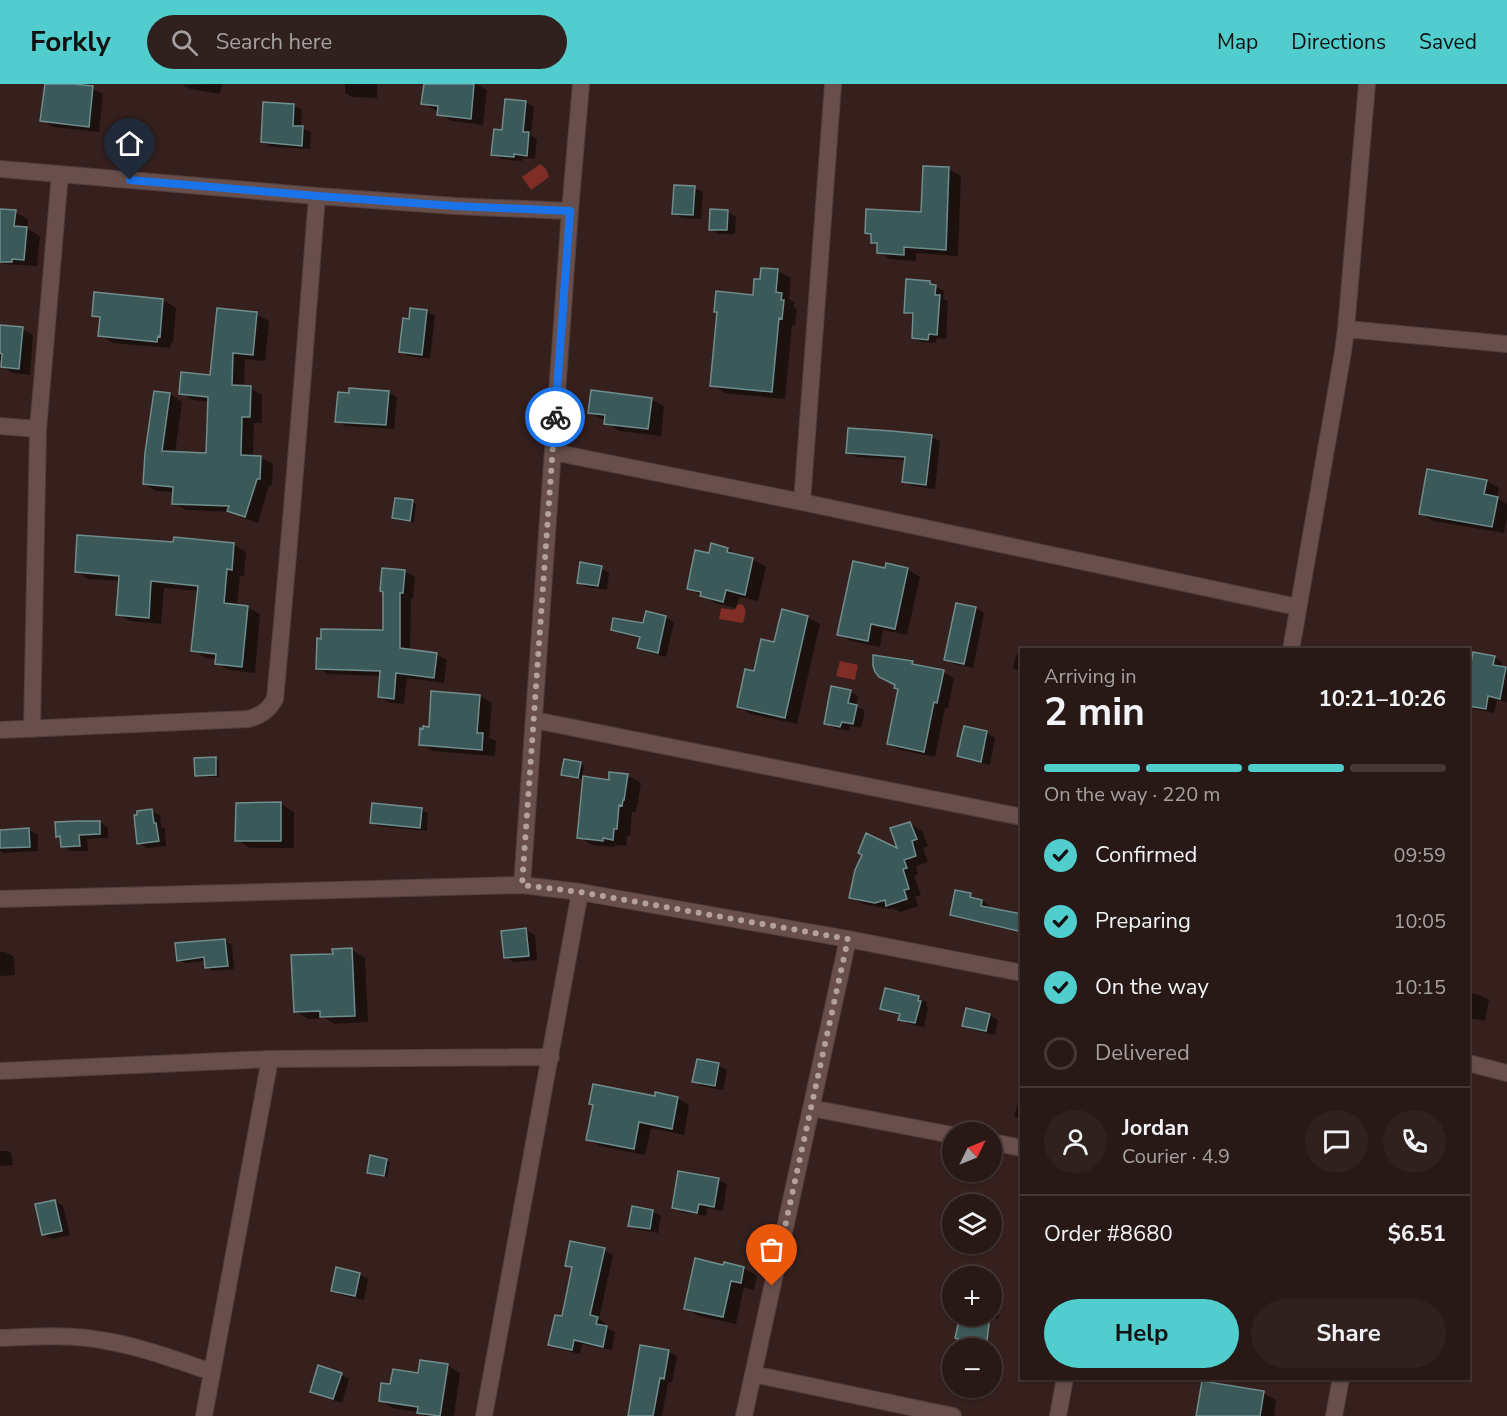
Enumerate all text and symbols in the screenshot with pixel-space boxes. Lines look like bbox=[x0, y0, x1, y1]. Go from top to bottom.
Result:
search box bbox=[147, 15, 567, 69]
text: Forkly bbox=[30, 23, 111, 61]
icon: search bbox=[168, 26, 201, 59]
text: Search here bbox=[216, 27, 332, 57]
text: Map bbox=[1217, 28, 1258, 56]
text: Directions bbox=[1291, 28, 1386, 56]
text: Saved bbox=[1419, 28, 1477, 56]
pin bbox=[104, 118, 155, 180]
icon: home bbox=[113, 127, 146, 160]
courier bbox=[525, 387, 585, 447]
icon: bike bbox=[539, 401, 572, 434]
text: Arriving in bbox=[1044, 663, 1137, 690]
text: 10:21–10:26 bbox=[1318, 684, 1446, 714]
text: 2 min bbox=[1044, 686, 1145, 739]
text: On the way · 220 m bbox=[1044, 781, 1220, 808]
icon: check bbox=[1044, 839, 1077, 872]
text: Confirmed bbox=[1095, 840, 1197, 870]
text: 09:59 bbox=[1393, 842, 1446, 869]
icon: check bbox=[1044, 905, 1077, 938]
text: Preparing bbox=[1095, 906, 1191, 936]
text: 10:05 bbox=[1393, 908, 1446, 935]
icon: check bbox=[1044, 971, 1077, 1004]
text: On the way bbox=[1095, 972, 1209, 1002]
text: 10:15 bbox=[1393, 974, 1446, 1001]
text: Delivered bbox=[1095, 1038, 1190, 1068]
button: person bbox=[1044, 1110, 1107, 1173]
button: chat bbox=[1305, 1110, 1368, 1173]
button: phone bbox=[1383, 1110, 1446, 1173]
text: Jordan bbox=[1122, 1113, 1189, 1143]
north arrow bbox=[942, 1122, 1002, 1182]
map controls bbox=[942, 1122, 1002, 1398]
text: Courier · 4.9 bbox=[1122, 1143, 1230, 1170]
button: layers bbox=[942, 1194, 1002, 1254]
text: Order #8680 bbox=[1044, 1219, 1173, 1249]
text: $6.51 bbox=[1388, 1219, 1446, 1249]
pin bbox=[746, 1224, 797, 1286]
icon: bag bbox=[755, 1233, 788, 1266]
button: + bbox=[942, 1266, 1002, 1326]
button: Help bbox=[1044, 1299, 1239, 1368]
button: Share bbox=[1251, 1299, 1446, 1368]
button: − bbox=[942, 1338, 1002, 1398]

